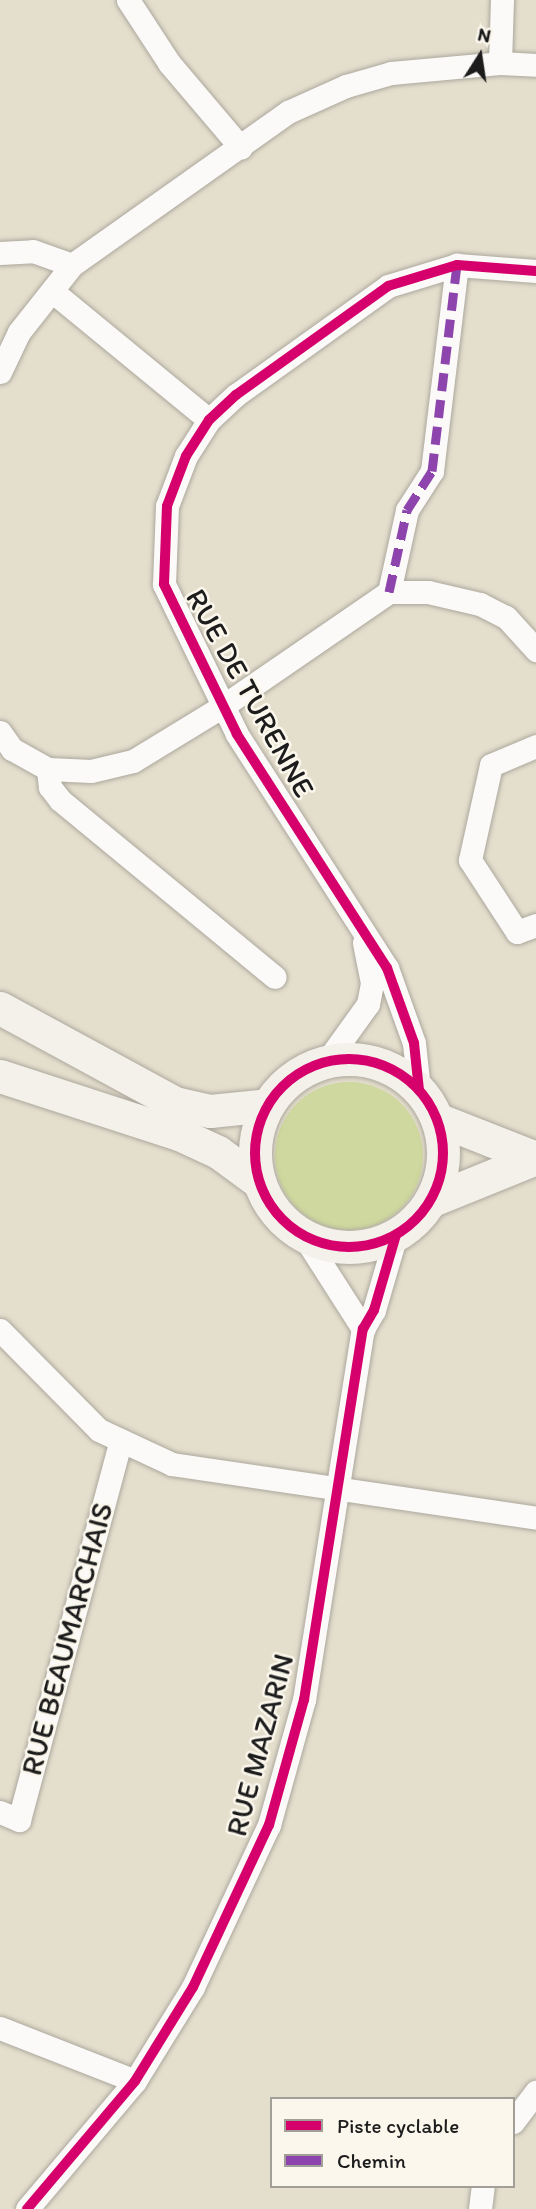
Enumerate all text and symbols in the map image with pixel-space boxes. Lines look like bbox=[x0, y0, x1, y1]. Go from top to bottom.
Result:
north arrow bbox=[445, 21, 515, 91]
text: N bbox=[476, 22, 493, 48]
street label: RUE DE TURENNE bbox=[178, 582, 322, 804]
street label: RUE BEAUMARCHAIS bbox=[13, 1496, 121, 1782]
street label: RUE MAZARIN bbox=[218, 1648, 302, 1842]
legend bbox=[270, 2097, 515, 2188]
text: Piste cyclable bbox=[337, 2113, 459, 2138]
text: Chemin bbox=[337, 2148, 406, 2173]

